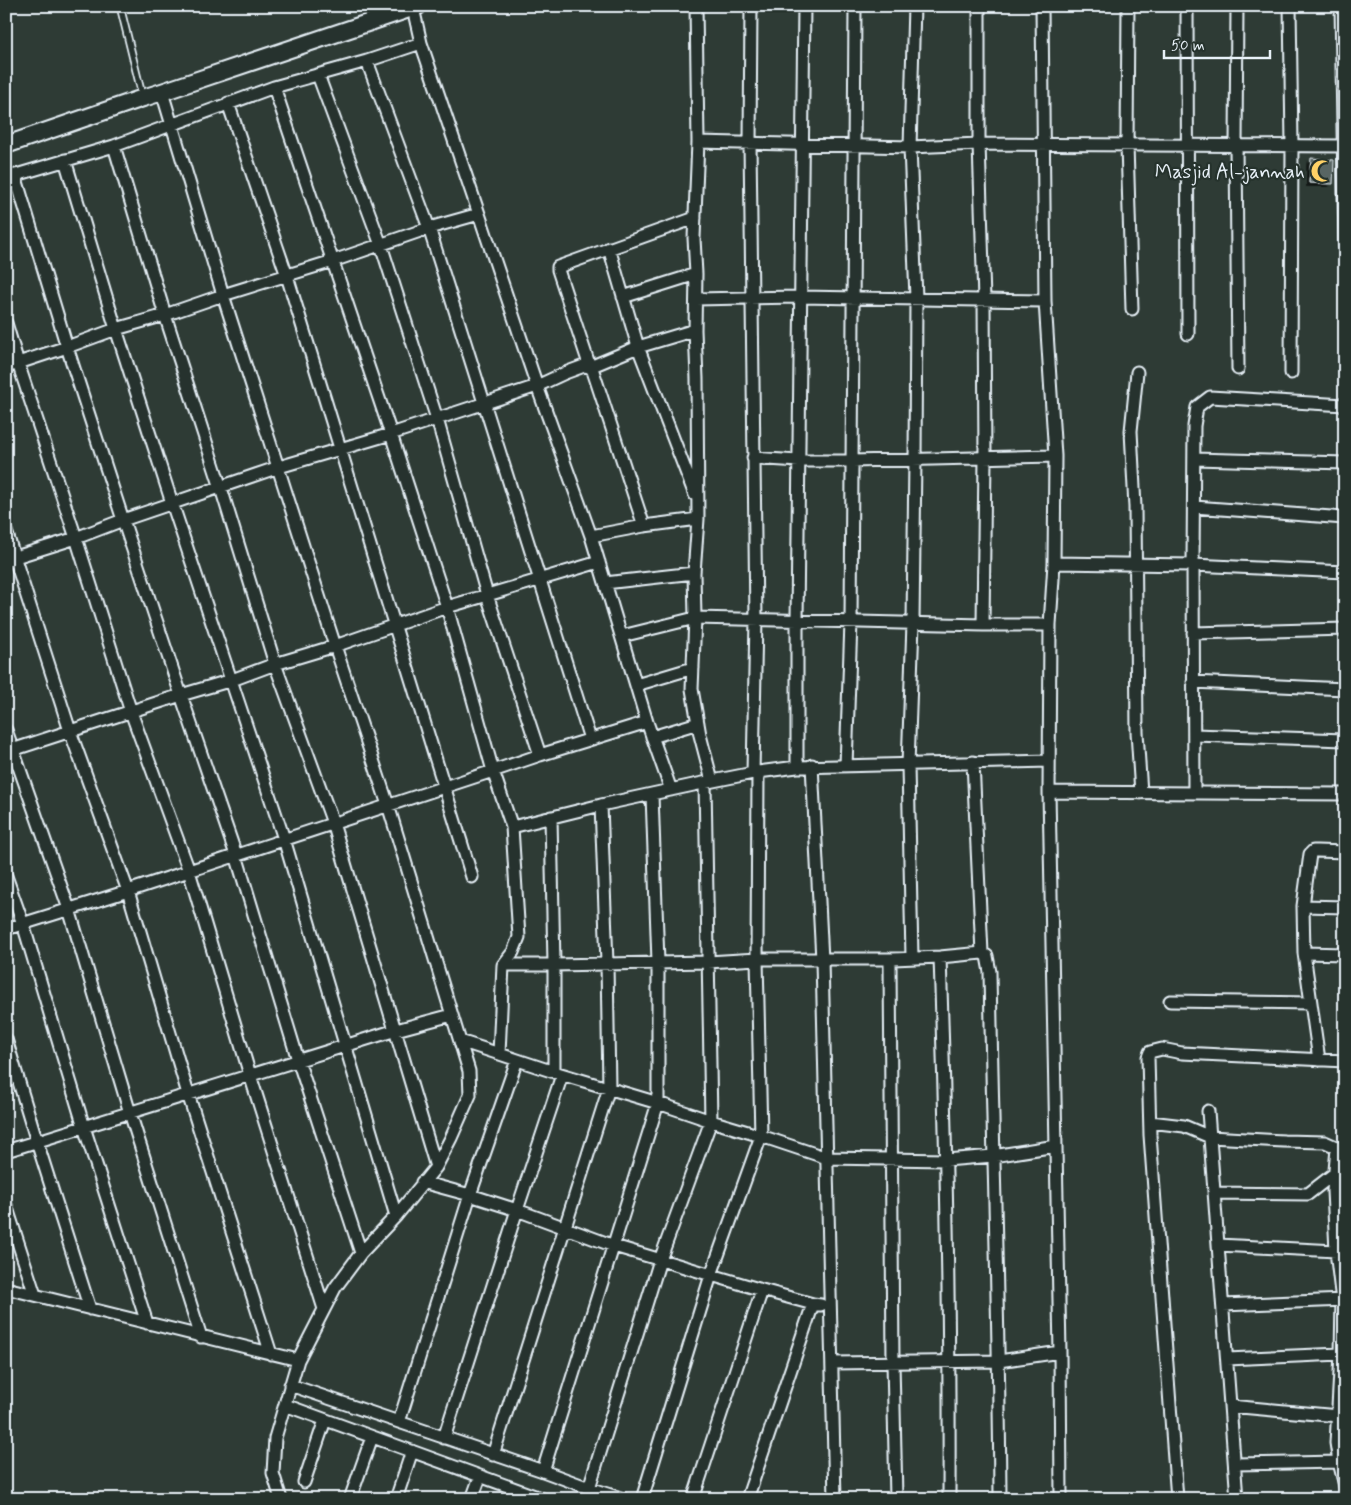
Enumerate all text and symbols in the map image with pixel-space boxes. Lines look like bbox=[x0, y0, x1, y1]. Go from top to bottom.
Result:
scale bar bbox=[1164, 28, 1270, 60]
text: 50 m bbox=[1171, 36, 1205, 56]
mosque icon: Masjid Al-jannah bbox=[1309, 158, 1335, 184]
place label: Masjid Al-jannah bbox=[1155, 159, 1305, 186]

